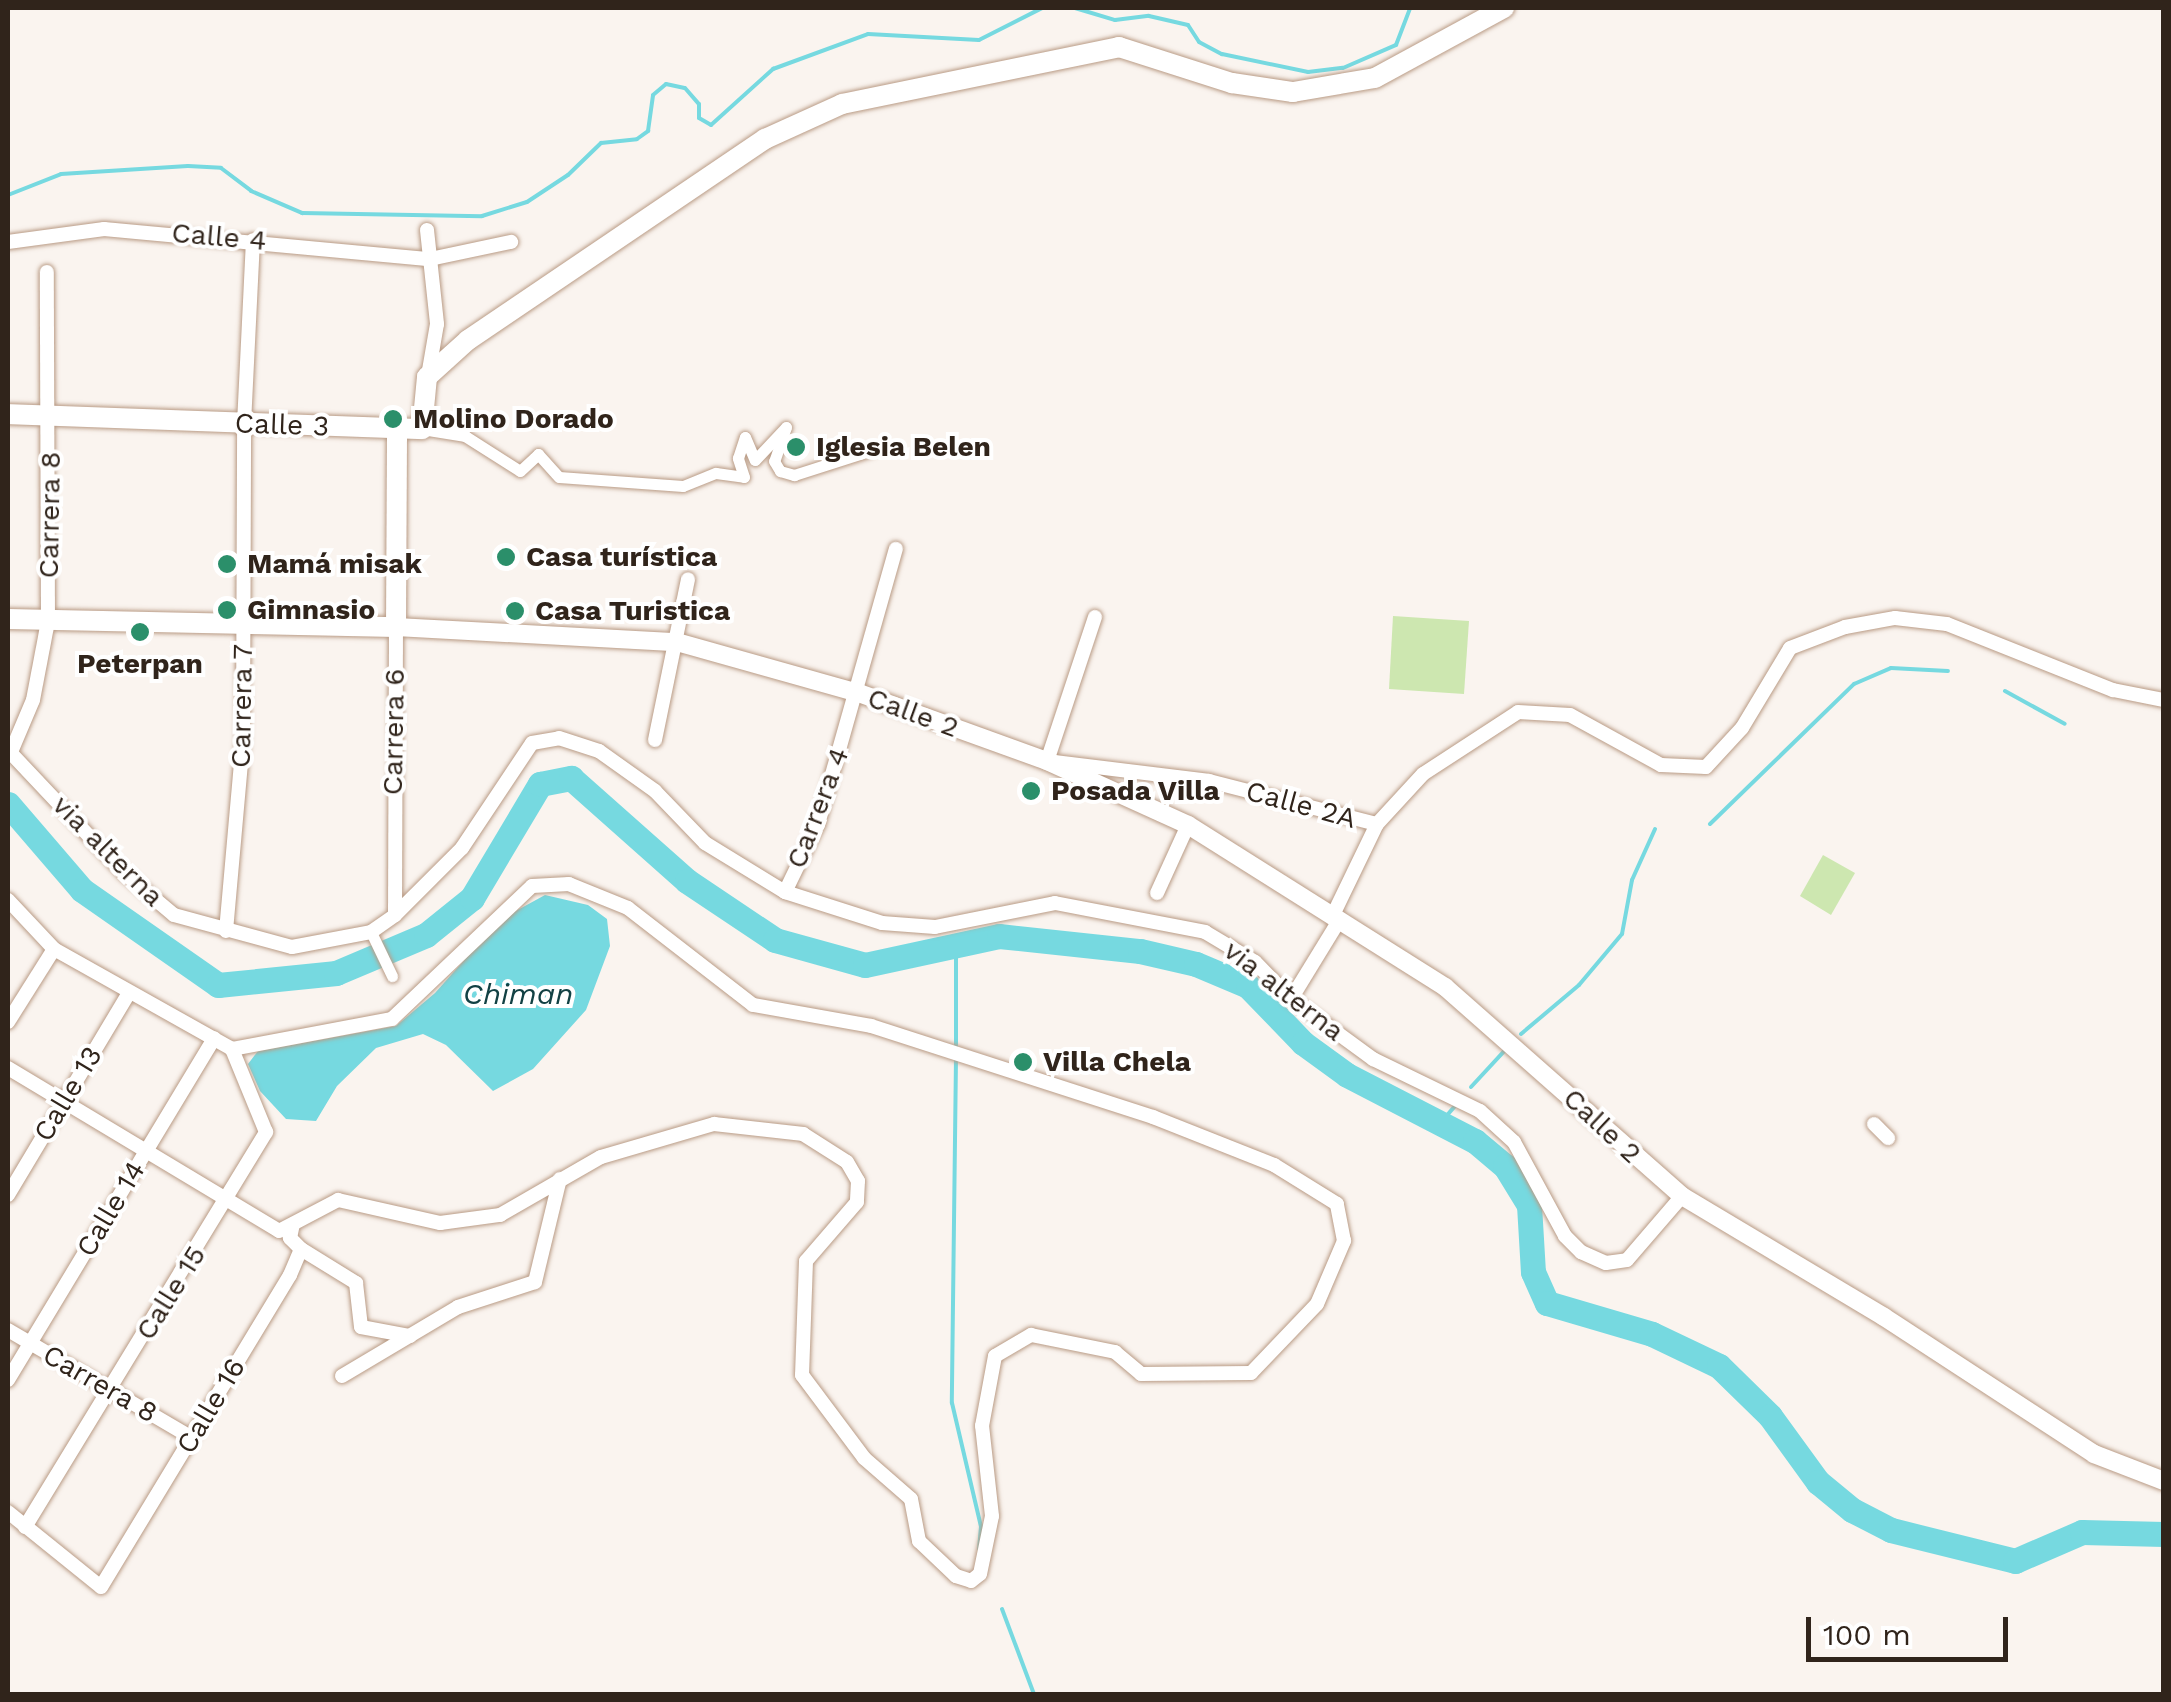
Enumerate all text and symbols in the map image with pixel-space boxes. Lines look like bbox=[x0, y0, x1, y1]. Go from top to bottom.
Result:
street label: Calle 4 bbox=[170, 216, 268, 258]
place label: Molino Dorado bbox=[413, 402, 614, 436]
street label: Calle 3 bbox=[234, 407, 330, 443]
marker: Molino Dorado bbox=[382, 408, 404, 430]
place label: Iglesia Belen bbox=[816, 430, 991, 464]
marker: Iglesia Belen bbox=[785, 436, 807, 458]
street label: Carrera 8 bbox=[32, 451, 68, 579]
place label: Casa turística bbox=[526, 540, 718, 574]
marker: Casa turística bbox=[495, 546, 517, 568]
place label: Mamá misak bbox=[247, 547, 422, 581]
marker: Mamá misak bbox=[216, 553, 238, 575]
place label: Gimnasio bbox=[247, 593, 375, 627]
place label: Casa Turistica bbox=[535, 594, 731, 628]
marker: Gimnasio bbox=[216, 599, 238, 621]
marker: Casa Turistica bbox=[504, 600, 526, 622]
marker: Peterpan bbox=[129, 621, 151, 643]
street label: Carrera 7 bbox=[224, 643, 260, 769]
place label: Peterpan bbox=[77, 647, 203, 681]
street label: Carrera 6 bbox=[376, 668, 412, 796]
street label: Calle 2 bbox=[863, 681, 963, 745]
street label: Carrera 4 bbox=[780, 743, 856, 873]
place label: Posada Villa bbox=[1051, 774, 1221, 808]
street label: Calle 2A bbox=[1242, 774, 1360, 836]
marker: Posada Villa bbox=[1020, 780, 1042, 802]
street label: via alterna bbox=[45, 788, 171, 914]
street label: via alterna bbox=[1217, 934, 1351, 1048]
water label: Chiman bbox=[463, 976, 573, 1012]
street label: Calle 13 bbox=[27, 1040, 109, 1148]
place label: Villa Chela bbox=[1043, 1045, 1191, 1079]
marker: Villa Chela bbox=[1012, 1051, 1034, 1073]
street label: Calle 2 bbox=[1556, 1082, 1648, 1170]
street label: Calle 14 bbox=[69, 1155, 153, 1263]
street label: Calle 15 bbox=[129, 1240, 213, 1346]
street label: Carrera 8 bbox=[36, 1338, 164, 1430]
street label: Calle 16 bbox=[169, 1352, 253, 1460]
scale bar bbox=[1811, 1597, 2014, 1659]
text: 100 m bbox=[1823, 1617, 1911, 1652]

